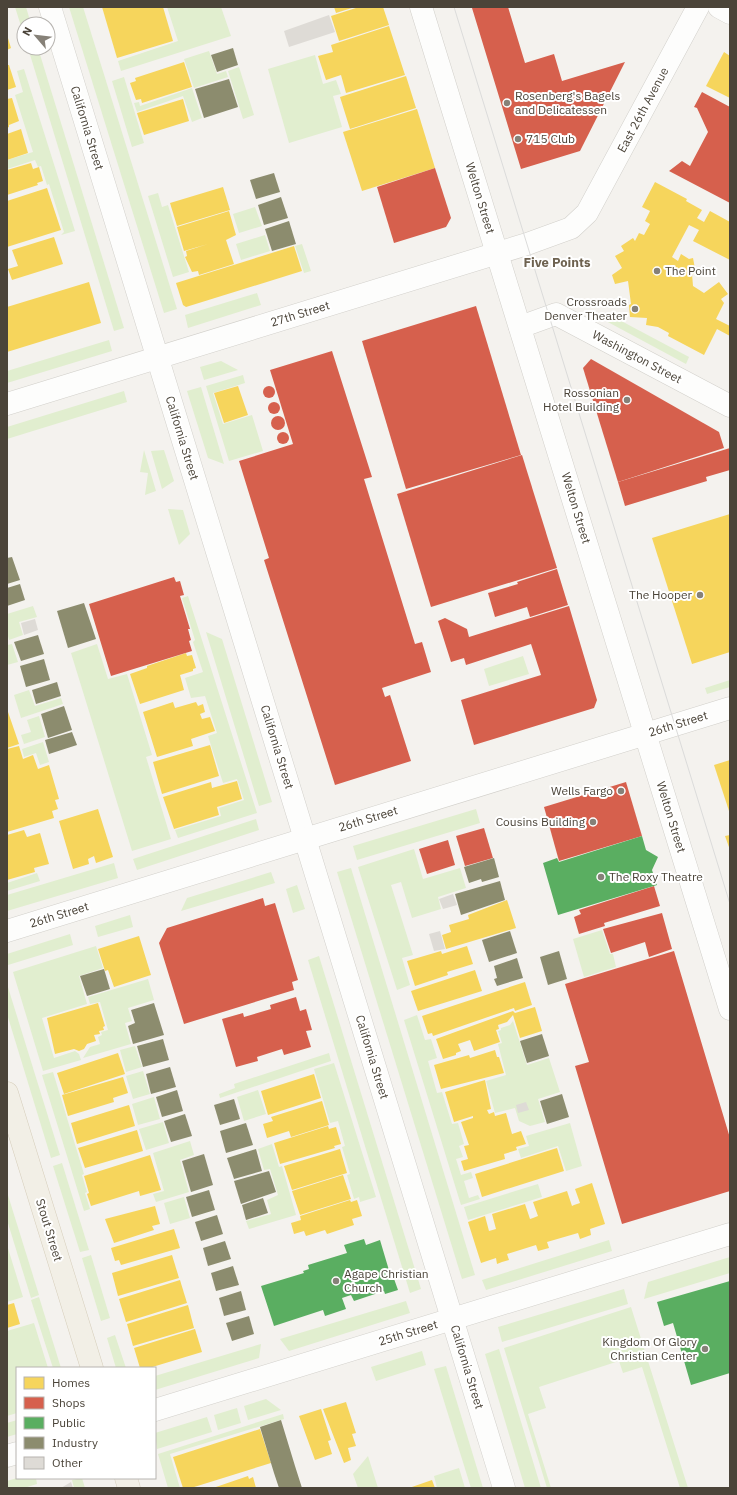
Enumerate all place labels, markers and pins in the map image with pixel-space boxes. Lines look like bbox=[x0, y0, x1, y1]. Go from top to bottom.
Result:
place label: Rosenberg's Bagels and Delicatessen bbox=[515, 88, 620, 117]
marker: Rosenberg's Bagels and Delicatessen bbox=[502, 98, 512, 108]
place label: 715 Club bbox=[526, 131, 575, 146]
marker: 715 Club bbox=[513, 134, 523, 144]
place label: The Point bbox=[665, 263, 716, 278]
marker: The Point bbox=[652, 266, 662, 276]
place label: Crossroads Denver Theater bbox=[544, 294, 628, 323]
marker: Crossroads Denver Theater bbox=[630, 304, 640, 314]
place label: Rossonian Hotel Building bbox=[543, 385, 620, 414]
marker: Rossonian Hotel Building bbox=[622, 395, 632, 405]
place label: The Hooper bbox=[629, 587, 693, 602]
marker: The Hooper bbox=[695, 590, 705, 600]
place label: Wells Fargo bbox=[551, 783, 613, 798]
marker: Wells Fargo bbox=[616, 786, 626, 796]
place label: Cousins Building bbox=[496, 814, 586, 829]
marker: Cousins Building bbox=[588, 817, 598, 827]
place label: The Roxy Theatre bbox=[609, 869, 703, 884]
marker: The Roxy Theatre bbox=[596, 872, 606, 882]
place label: Agape Christian Church bbox=[344, 1266, 429, 1295]
marker: Agape Christian Church bbox=[331, 1276, 341, 1286]
place label: Kingdom Of Glory Christian Center bbox=[602, 1334, 698, 1363]
marker: Kingdom Of Glory Christian Center bbox=[700, 1344, 710, 1354]

